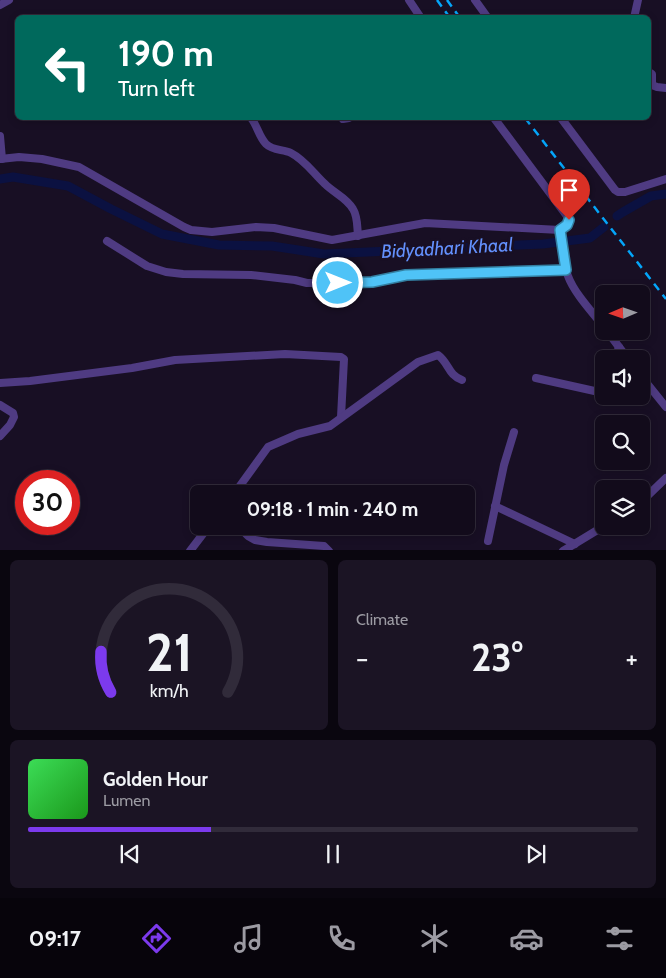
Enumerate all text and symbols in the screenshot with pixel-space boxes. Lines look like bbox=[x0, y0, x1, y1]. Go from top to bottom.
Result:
text: 190 m bbox=[118, 32, 214, 75]
icon: left bbox=[35, 35, 100, 100]
text: Turn left bbox=[118, 75, 195, 102]
pin bbox=[548, 169, 590, 220]
icon: arrive bbox=[555, 176, 583, 204]
water label: Bidyadhari Khaal bbox=[381, 233, 514, 263]
position arrow bbox=[311, 256, 363, 308]
north arrow bbox=[595, 285, 650, 340]
map controls bbox=[595, 285, 650, 535]
button: sound bbox=[595, 350, 650, 405]
button: search bbox=[595, 415, 650, 470]
speed limit sign: 30 bbox=[15, 470, 80, 535]
button: layers bbox=[595, 480, 650, 535]
text: 09:18 · 1 min · 240 m bbox=[247, 498, 418, 521]
text: Climate bbox=[356, 610, 408, 629]
text: 21 bbox=[146, 621, 192, 684]
text: 23° bbox=[471, 634, 523, 681]
text: − bbox=[356, 641, 368, 675]
text: + bbox=[626, 641, 638, 675]
text: km/h bbox=[149, 680, 189, 701]
text: Golden Hour bbox=[103, 768, 208, 791]
text: Lumen bbox=[103, 791, 150, 810]
icon: previous bbox=[116, 840, 144, 868]
icon: pause bbox=[319, 840, 347, 868]
icon: next bbox=[522, 840, 550, 868]
icon: directions bbox=[139, 921, 174, 956]
icon: music bbox=[231, 921, 266, 956]
icon: phone bbox=[324, 921, 359, 956]
icon: climate bbox=[417, 921, 452, 956]
icon: car bbox=[509, 921, 544, 956]
icon: filters bbox=[602, 921, 637, 956]
text: 09:17 bbox=[29, 925, 81, 952]

